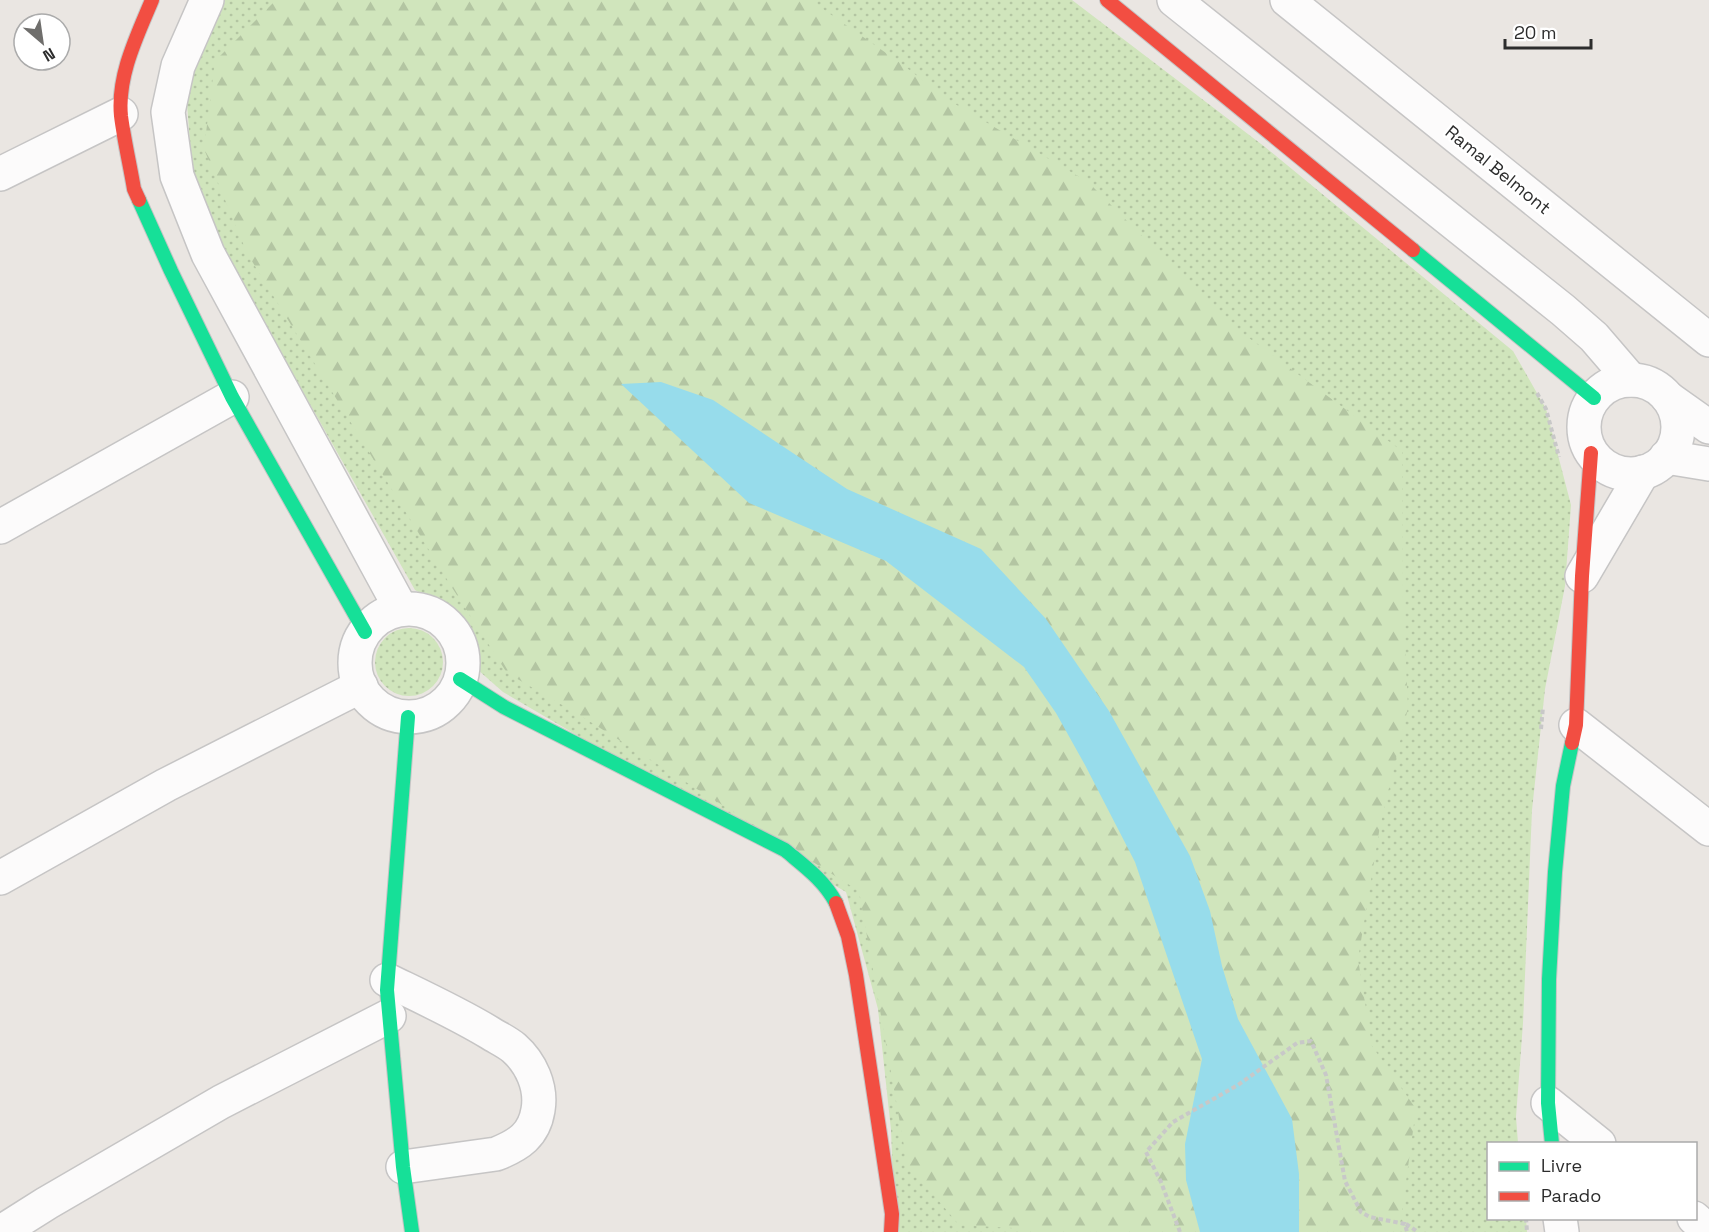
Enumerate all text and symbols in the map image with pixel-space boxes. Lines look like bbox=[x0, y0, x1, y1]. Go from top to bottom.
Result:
north arrow bbox=[12, 12, 72, 72]
scale bar bbox=[1505, 12, 1590, 50]
text: 20 m bbox=[1514, 21, 1557, 44]
text: N bbox=[39, 43, 59, 66]
street label: Ramal Belmont bbox=[1441, 120, 1556, 219]
legend bbox=[1487, 1142, 1697, 1220]
text: Livre bbox=[1541, 1154, 1582, 1177]
text: Parado bbox=[1541, 1184, 1601, 1207]

